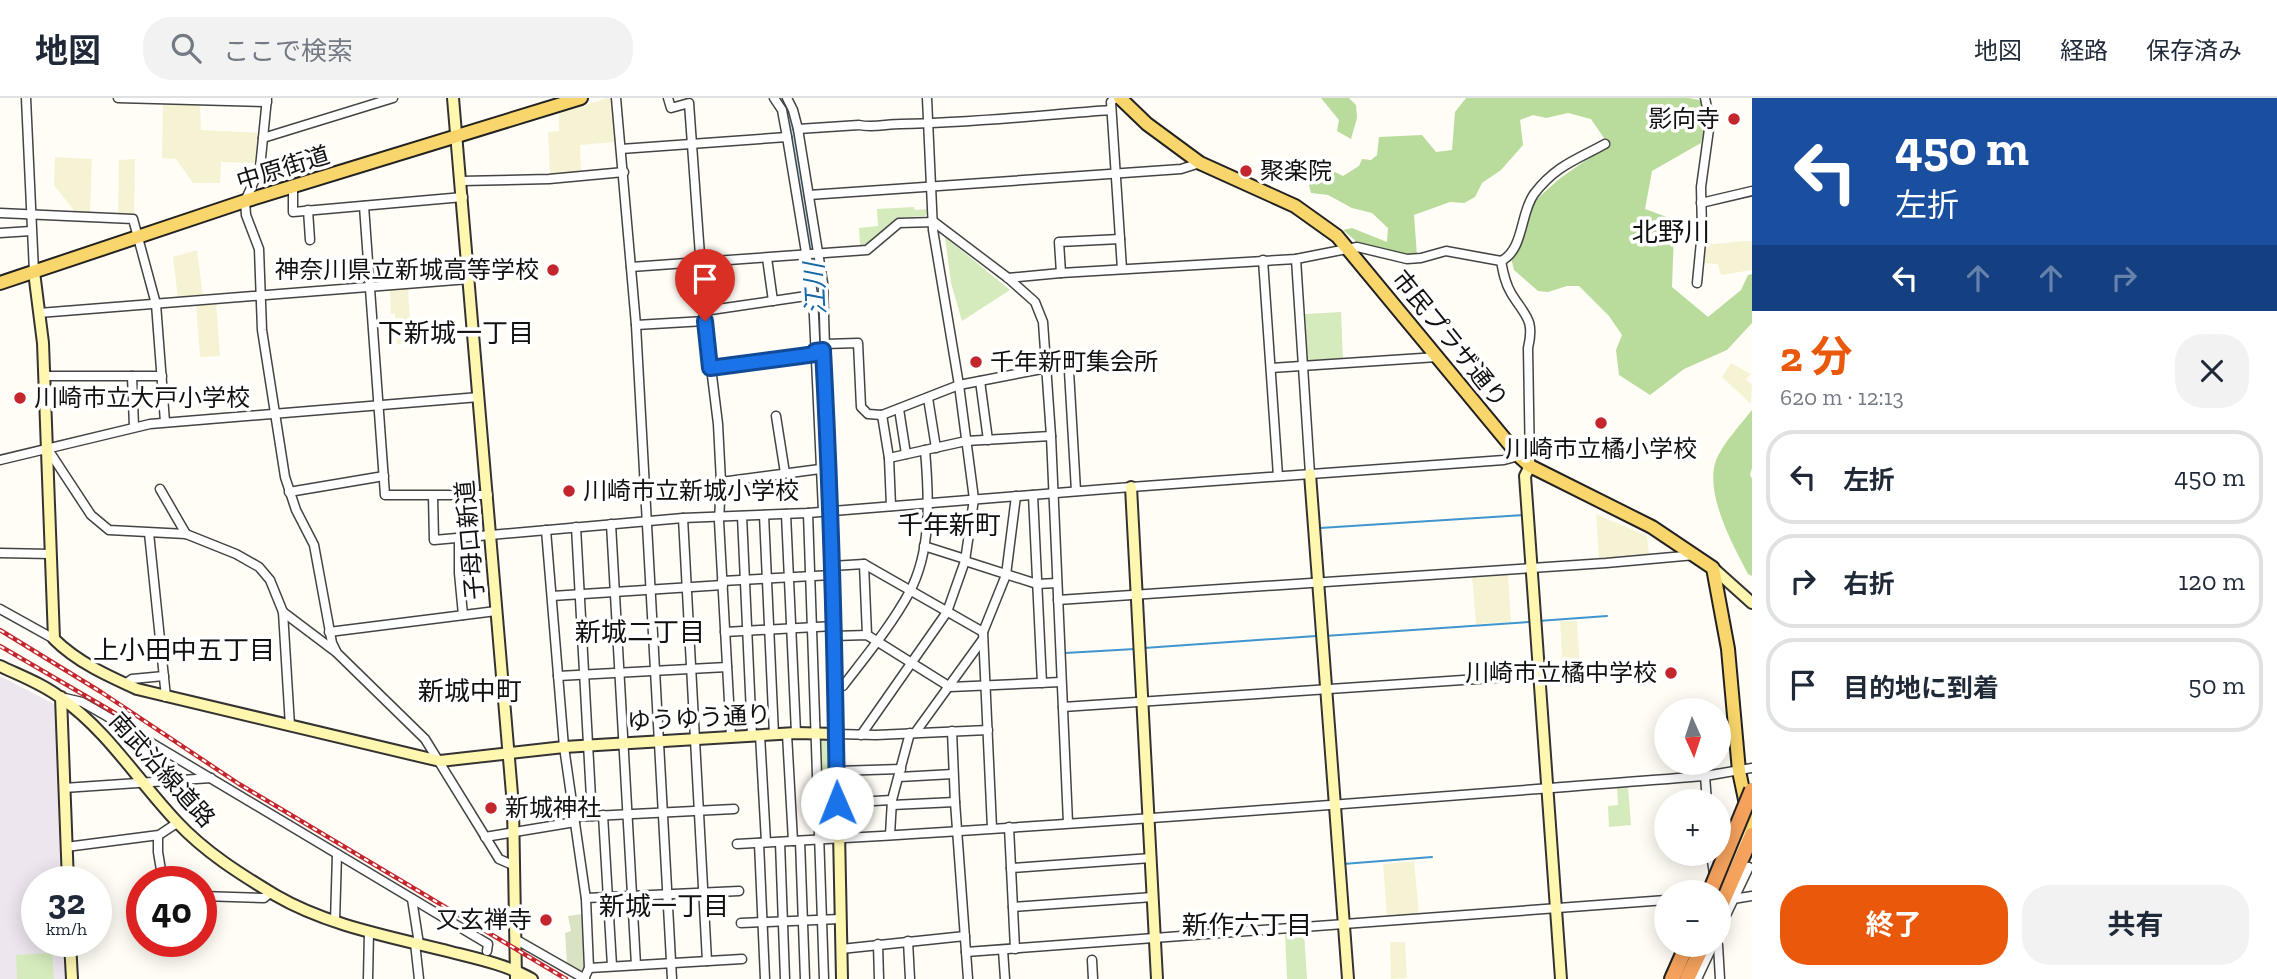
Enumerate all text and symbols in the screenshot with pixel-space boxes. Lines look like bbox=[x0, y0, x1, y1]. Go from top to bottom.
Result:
search box bbox=[143, 17, 633, 80]
icon: search bbox=[167, 29, 205, 67]
text: 地図 bbox=[35, 31, 101, 70]
text: ここで検索 bbox=[223, 35, 353, 67]
text: 地図 bbox=[1974, 36, 2022, 65]
text: 経路 bbox=[2060, 36, 2108, 65]
text: 保存済み bbox=[2146, 36, 2242, 65]
place label: 影向寺 bbox=[1648, 104, 1720, 133]
marker: 影向寺 bbox=[1726, 111, 1742, 127]
text: 450 m bbox=[1895, 119, 2029, 178]
icon: left bbox=[1780, 126, 1871, 217]
street label: 中原街道 bbox=[233, 140, 333, 195]
place label: 聚楽院 bbox=[1260, 156, 1332, 185]
marker: 聚楽院 bbox=[1238, 163, 1254, 179]
text: 左折 bbox=[1895, 186, 1959, 224]
district label: 北野川 bbox=[1632, 216, 1710, 248]
pin bbox=[675, 249, 735, 321]
place label: 神奈川県立新城高等学校 bbox=[275, 255, 539, 284]
water label: 江川 bbox=[798, 259, 832, 316]
icon: left bbox=[1886, 259, 1924, 297]
icon: ahead bbox=[1959, 259, 1997, 297]
icon: ahead bbox=[2032, 259, 2070, 297]
icon: right bbox=[2105, 259, 2143, 297]
icon: arrive bbox=[686, 260, 724, 298]
marker: 神奈川県立新城高等学校 bbox=[545, 262, 561, 278]
street label: 市民プラザ通り bbox=[1386, 264, 1515, 413]
district label: 下新城一丁目 bbox=[378, 317, 534, 349]
text: 2 分 bbox=[1780, 331, 1852, 382]
button: close bbox=[2175, 334, 2249, 408]
place label: 千年新町集会所 bbox=[990, 347, 1158, 376]
marker: 千年新町集会所 bbox=[968, 354, 984, 370]
place label: 川崎市立大戸小学校 bbox=[34, 383, 250, 412]
text: 620 m · 12:13 bbox=[1780, 383, 1904, 411]
marker: 川崎市立大戸小学校 bbox=[12, 390, 28, 406]
marker: 川崎市立橘小学校 bbox=[1593, 415, 1609, 431]
place label: 川崎市立橘小学校 bbox=[1505, 434, 1697, 463]
icon: left bbox=[1784, 458, 1822, 496]
text: 450 m bbox=[2174, 461, 2245, 493]
text: 左折 bbox=[1843, 464, 1895, 496]
place label: 川崎市立新城小学校 bbox=[583, 476, 799, 505]
street label: 子母口新道 bbox=[450, 479, 489, 601]
marker: 川崎市立新城小学校 bbox=[561, 483, 577, 499]
district label: 千年新町 bbox=[897, 509, 1001, 541]
icon: right bbox=[1784, 562, 1822, 600]
text: 120 m bbox=[2178, 565, 2245, 597]
text: 右折 bbox=[1843, 568, 1895, 600]
district label: 新城二丁目 bbox=[575, 616, 705, 648]
district label: 上小田中五丁目 bbox=[93, 634, 275, 666]
place label: 川崎市立橘中学校 bbox=[1465, 658, 1657, 687]
marker: 川崎市立橘中学校 bbox=[1663, 665, 1679, 681]
icon: arrive bbox=[1784, 666, 1822, 704]
text: 50 m bbox=[2188, 669, 2245, 701]
text: 目的地に到着 bbox=[1843, 672, 1999, 704]
district label: 新城中町 bbox=[418, 675, 522, 707]
north arrow bbox=[1654, 698, 1731, 775]
map controls bbox=[1654, 698, 1731, 957]
street label: ゆうゆう通り bbox=[626, 699, 772, 736]
street label: 南武沿線道路 bbox=[103, 706, 221, 833]
position arrow bbox=[800, 766, 874, 840]
button: + bbox=[1654, 789, 1731, 866]
place label: 新城神社 bbox=[505, 793, 601, 822]
marker: 新城神社 bbox=[483, 800, 499, 816]
speed limit sign: 40 bbox=[126, 866, 217, 957]
button: − bbox=[1654, 880, 1731, 957]
text: 32 bbox=[48, 881, 85, 923]
button: 終了 bbox=[1780, 885, 2008, 965]
button: 共有 bbox=[2022, 885, 2249, 965]
district label: 新城一丁目 bbox=[599, 890, 729, 922]
place label: 又玄禅寺 bbox=[436, 905, 532, 934]
district label: 新作六丁目 bbox=[1182, 909, 1312, 941]
marker: 又玄禅寺 bbox=[538, 912, 554, 928]
text: km/h bbox=[46, 918, 87, 940]

